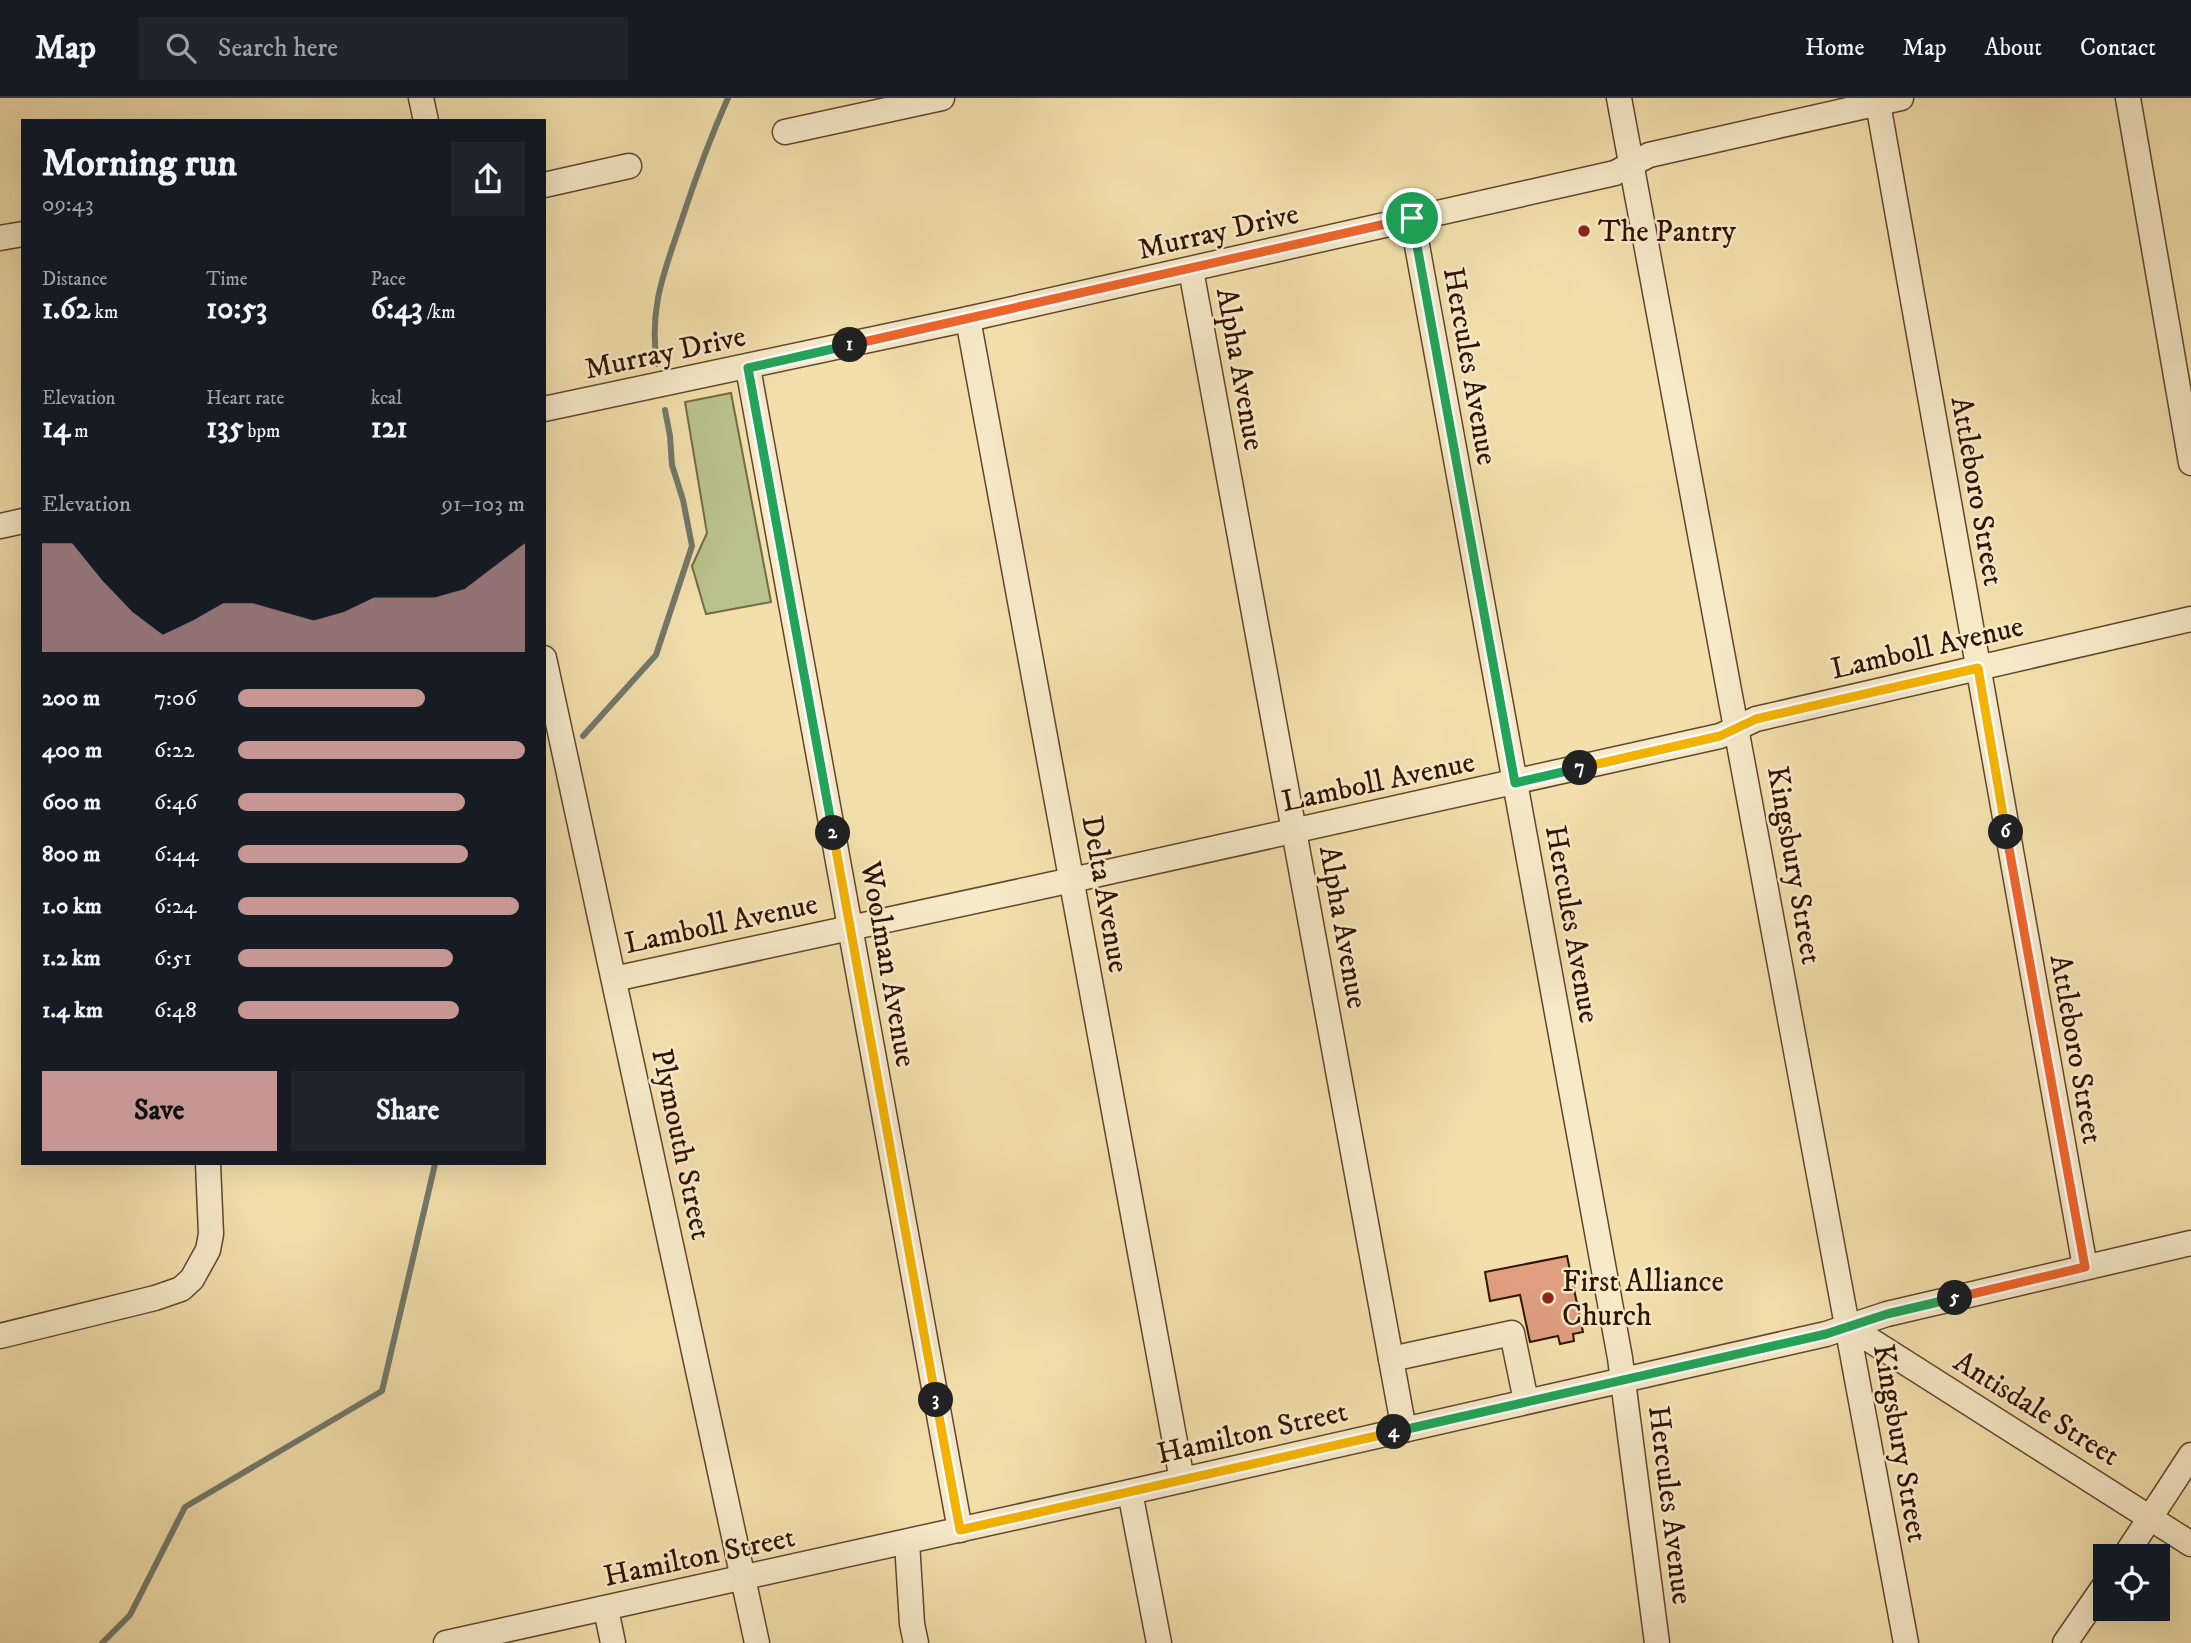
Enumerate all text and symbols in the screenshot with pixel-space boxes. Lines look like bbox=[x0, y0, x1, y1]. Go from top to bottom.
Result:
search box bbox=[138, 17, 628, 80]
text: Map bbox=[35, 28, 96, 69]
icon: search bbox=[162, 29, 200, 67]
text: Search here bbox=[218, 32, 338, 65]
text: Home bbox=[1805, 33, 1864, 63]
text: Map bbox=[1902, 33, 1947, 63]
text: About bbox=[1985, 33, 2042, 63]
text: Contact bbox=[2080, 33, 2156, 63]
text: Morning run bbox=[42, 140, 237, 188]
button: share bbox=[451, 142, 525, 216]
pin bbox=[1382, 188, 1442, 248]
text: 09:43 bbox=[42, 190, 94, 219]
street label: Murray Drive bbox=[1134, 196, 1302, 269]
icon: arrive bbox=[1393, 199, 1431, 237]
place label: The Pantry bbox=[1598, 214, 1737, 251]
marker: The Pantry bbox=[1576, 223, 1592, 239]
street label: Hercules Avenue bbox=[1434, 265, 1505, 468]
text: Distance bbox=[42, 268, 107, 291]
text: Time bbox=[206, 268, 248, 291]
text: Pace bbox=[371, 268, 406, 291]
street label: Alpha Avenue bbox=[1207, 285, 1272, 453]
text: 1.62 bbox=[42, 291, 90, 328]
text: 10:53 bbox=[206, 291, 267, 328]
text: 6:43 bbox=[371, 291, 423, 328]
text: km bbox=[90, 301, 118, 324]
text: /km bbox=[423, 301, 456, 324]
street label: Murray Drive bbox=[581, 318, 749, 389]
pin: 1 bbox=[832, 328, 868, 362]
text: 1 bbox=[846, 333, 853, 356]
text: Elevation bbox=[42, 387, 116, 410]
text: Heart rate bbox=[206, 387, 284, 410]
text: kcal bbox=[371, 387, 402, 410]
street label: Attleboro Street bbox=[1942, 394, 2011, 589]
text: 14 bbox=[42, 410, 70, 447]
text: 135 bbox=[206, 410, 243, 447]
text: 121 bbox=[371, 410, 407, 447]
text: m bbox=[70, 420, 89, 443]
text: bpm bbox=[243, 420, 280, 443]
text: Elevation bbox=[42, 490, 131, 519]
text: 91–103 m bbox=[442, 490, 525, 519]
street label: Lamboll Avenue bbox=[1828, 608, 2027, 689]
text: 200 m bbox=[42, 684, 100, 713]
text: 7:06 bbox=[154, 684, 196, 713]
text: 400 m bbox=[42, 736, 102, 765]
text: 6:22 bbox=[154, 736, 195, 765]
street label: Lamboll Avenue bbox=[1278, 744, 1478, 821]
pin: 7 bbox=[1562, 750, 1598, 786]
text: 7 bbox=[1574, 756, 1585, 779]
street label: Kingsbury Street bbox=[1758, 763, 1829, 967]
text: 600 m bbox=[42, 788, 101, 817]
text: 6:46 bbox=[154, 788, 197, 817]
street label: Delta Avenue bbox=[1073, 813, 1137, 976]
pin: 6 bbox=[1988, 814, 2024, 850]
pin: 2 bbox=[816, 816, 850, 850]
text: 6 bbox=[2001, 820, 2010, 843]
text: 2 bbox=[828, 821, 837, 844]
street label: Hercules Avenue bbox=[1536, 823, 1607, 1026]
text: 800 m bbox=[42, 840, 100, 869]
text: 6:44 bbox=[154, 840, 198, 869]
street label: Alpha Avenue bbox=[1310, 843, 1375, 1011]
street label: Woolman Avenue bbox=[851, 858, 924, 1070]
street label: Lamboll Avenue bbox=[621, 886, 821, 963]
text: 1.0 km bbox=[42, 892, 102, 921]
text: 6:24 bbox=[154, 892, 197, 921]
text: 1.2 km bbox=[42, 944, 101, 973]
text: 6:51 bbox=[154, 944, 192, 973]
street label: Attleboro Street bbox=[2041, 952, 2110, 1147]
text: 1.4 km bbox=[42, 996, 103, 1025]
text: 6:48 bbox=[154, 996, 197, 1025]
street label: Plymouth Street bbox=[642, 1045, 719, 1243]
button: Save bbox=[42, 1071, 277, 1151]
button: Share bbox=[291, 1071, 525, 1151]
place label: First Alliance Church bbox=[1562, 1264, 1724, 1335]
pin: 5 bbox=[1938, 1280, 1972, 1316]
text: 5 bbox=[1950, 1286, 1959, 1309]
marker: First Alliance Church bbox=[1540, 1290, 1556, 1306]
street label: Kingsbury Street bbox=[1864, 1341, 1935, 1545]
street label: Antisdale Street bbox=[1947, 1344, 2126, 1475]
pin: 3 bbox=[918, 1382, 954, 1418]
text: 3 bbox=[932, 1388, 939, 1411]
street label: Hamilton Street bbox=[1153, 1394, 1351, 1473]
street label: Hercules Avenue bbox=[1639, 1404, 1700, 1607]
pin: 4 bbox=[1376, 1414, 1412, 1450]
text: 4 bbox=[1388, 1420, 1399, 1443]
street label: Hamilton Street bbox=[600, 1519, 798, 1596]
map controls bbox=[2093, 1544, 2170, 1621]
button: locate bbox=[2093, 1544, 2170, 1621]

